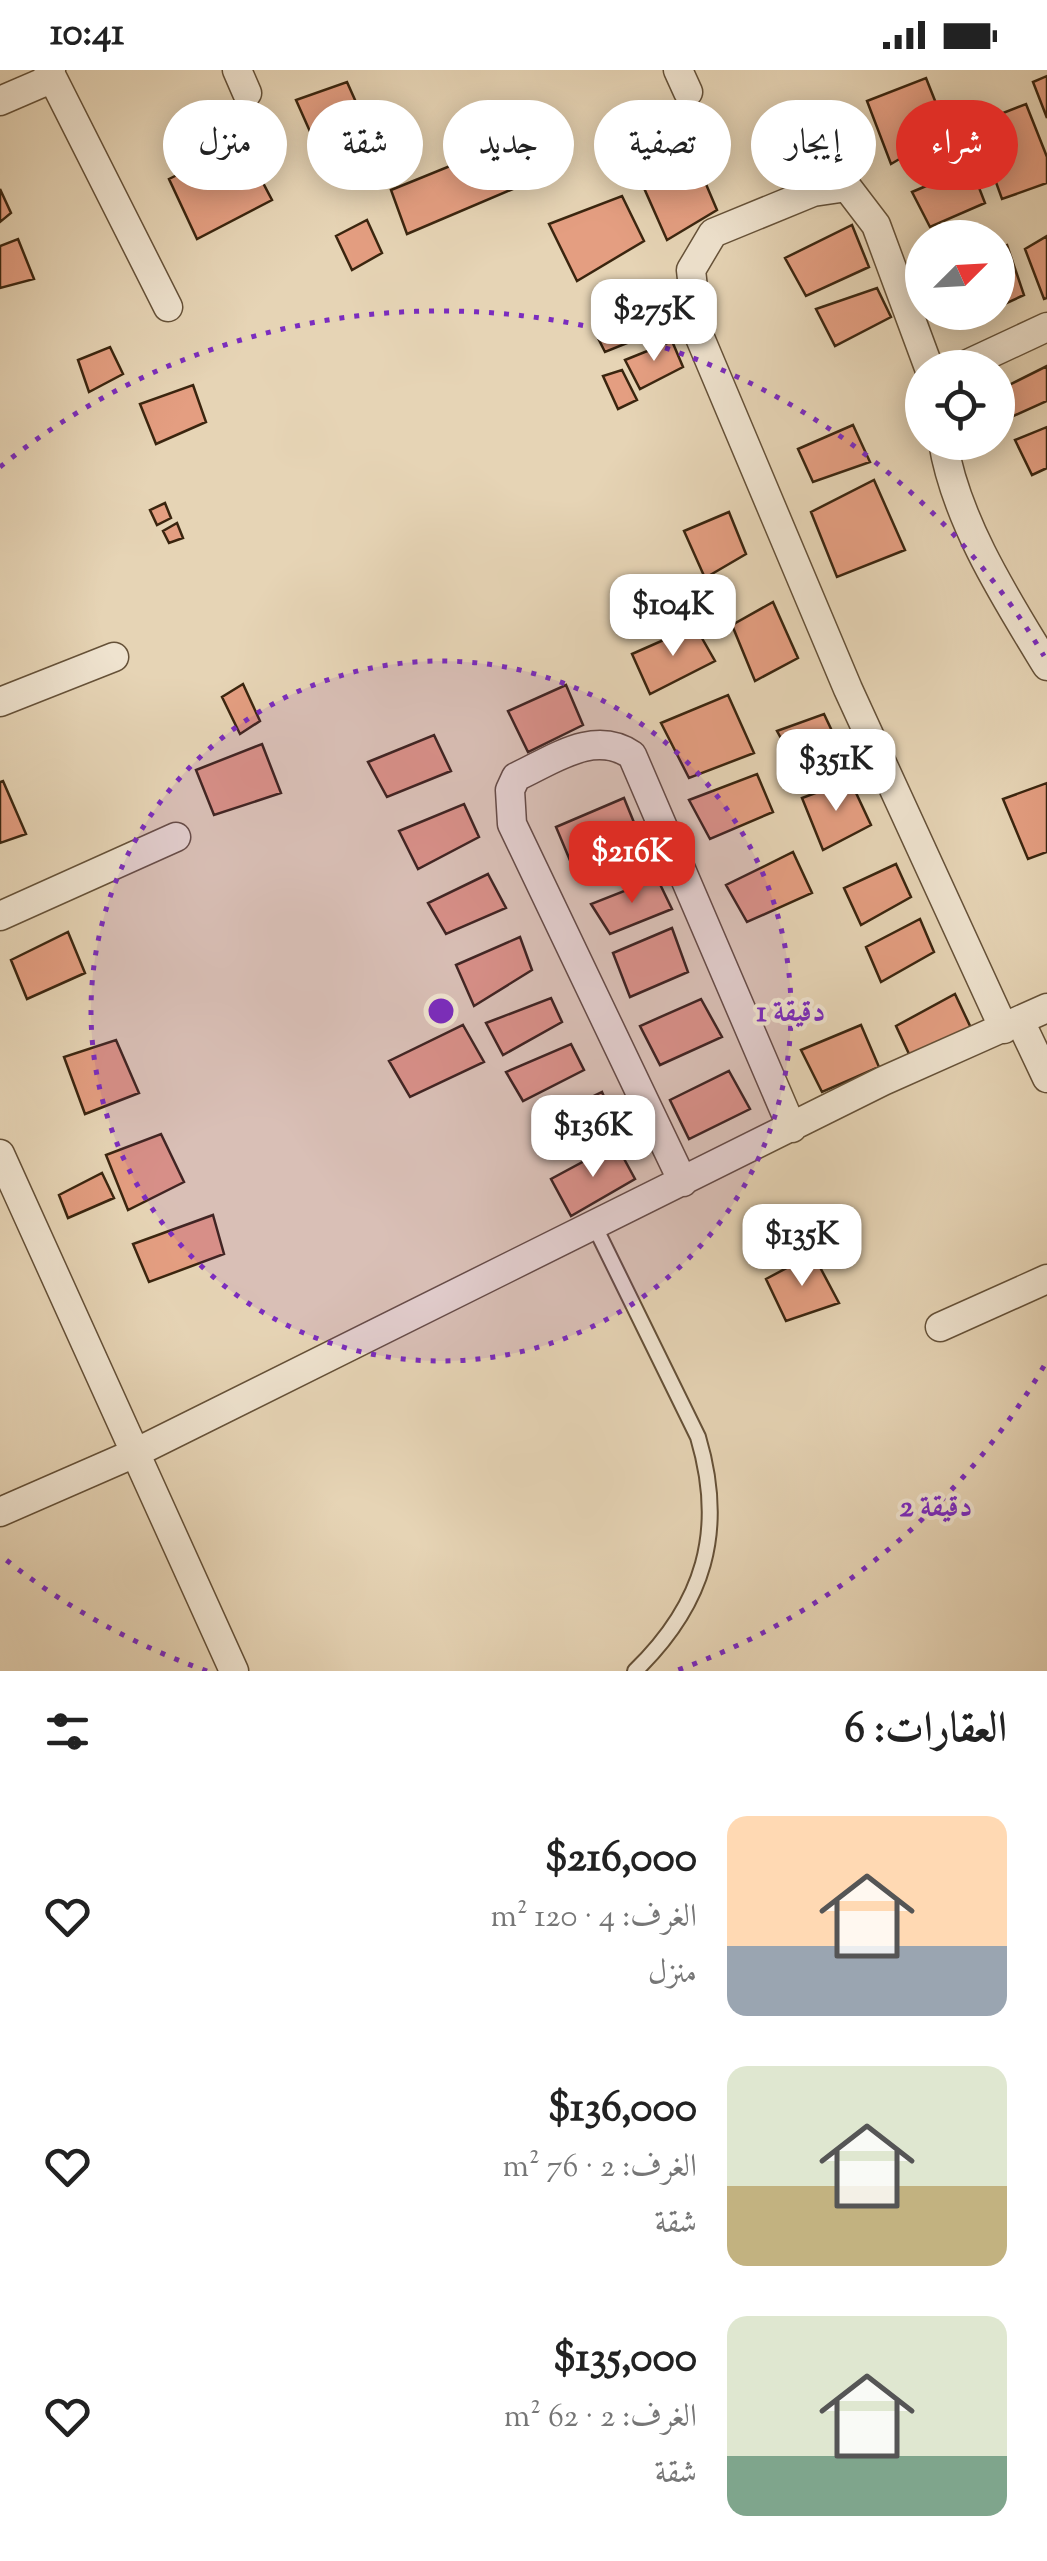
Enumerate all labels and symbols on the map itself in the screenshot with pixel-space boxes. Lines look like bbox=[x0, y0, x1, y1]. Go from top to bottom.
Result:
north arrow bbox=[905, 220, 1015, 330]
pin: $275K bbox=[584, 279, 724, 364]
pin: $104K bbox=[603, 574, 743, 659]
pin: $351K bbox=[766, 729, 906, 814]
pin: $216K bbox=[562, 821, 702, 906]
text: 1 دقيقة bbox=[757, 992, 825, 1035]
centre of rings bbox=[423, 993, 459, 1029]
pin: $136K bbox=[523, 1095, 663, 1180]
pin: $135K bbox=[732, 1204, 872, 1289]
text: 2 دقيقة bbox=[900, 1487, 972, 1530]

